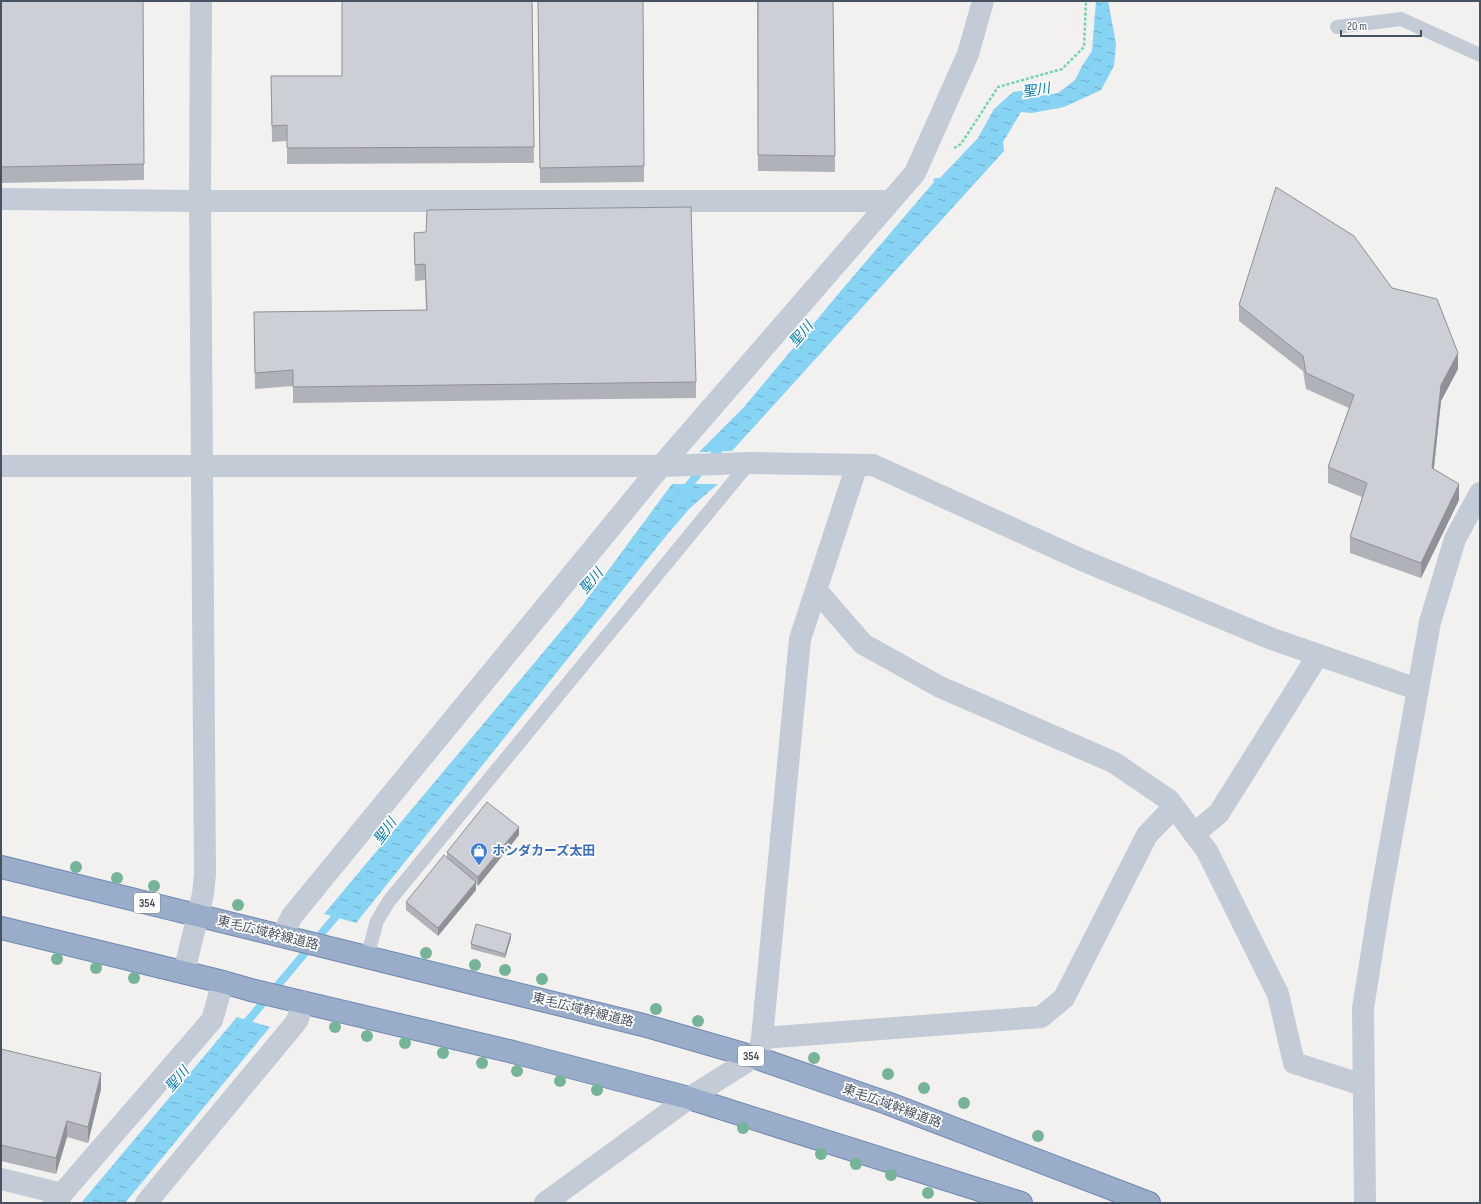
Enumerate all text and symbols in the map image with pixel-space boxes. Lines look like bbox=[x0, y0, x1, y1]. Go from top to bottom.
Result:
scale bar bbox=[1341, 12, 1421, 38]
text: 20 m bbox=[1347, 19, 1367, 34]
water label: 聖川 bbox=[1021, 79, 1053, 101]
water label: 聖川 bbox=[785, 316, 818, 350]
water label: 聖川 bbox=[575, 563, 608, 597]
water label: 聖川 bbox=[370, 813, 401, 847]
shop icon: ホンダカーズ太田 bbox=[469, 841, 489, 866]
place label: ホンダカーズ太田 bbox=[492, 843, 595, 859]
road number: 354 bbox=[134, 893, 160, 913]
street label: 東毛広域幹線道路 bbox=[216, 913, 320, 953]
street label: 東毛広域幹線道路 bbox=[531, 990, 635, 1030]
road number: 354 bbox=[738, 1046, 764, 1066]
water label: 聖川 bbox=[161, 1061, 194, 1095]
street label: 東毛広域幹線道路 bbox=[840, 1081, 944, 1131]

